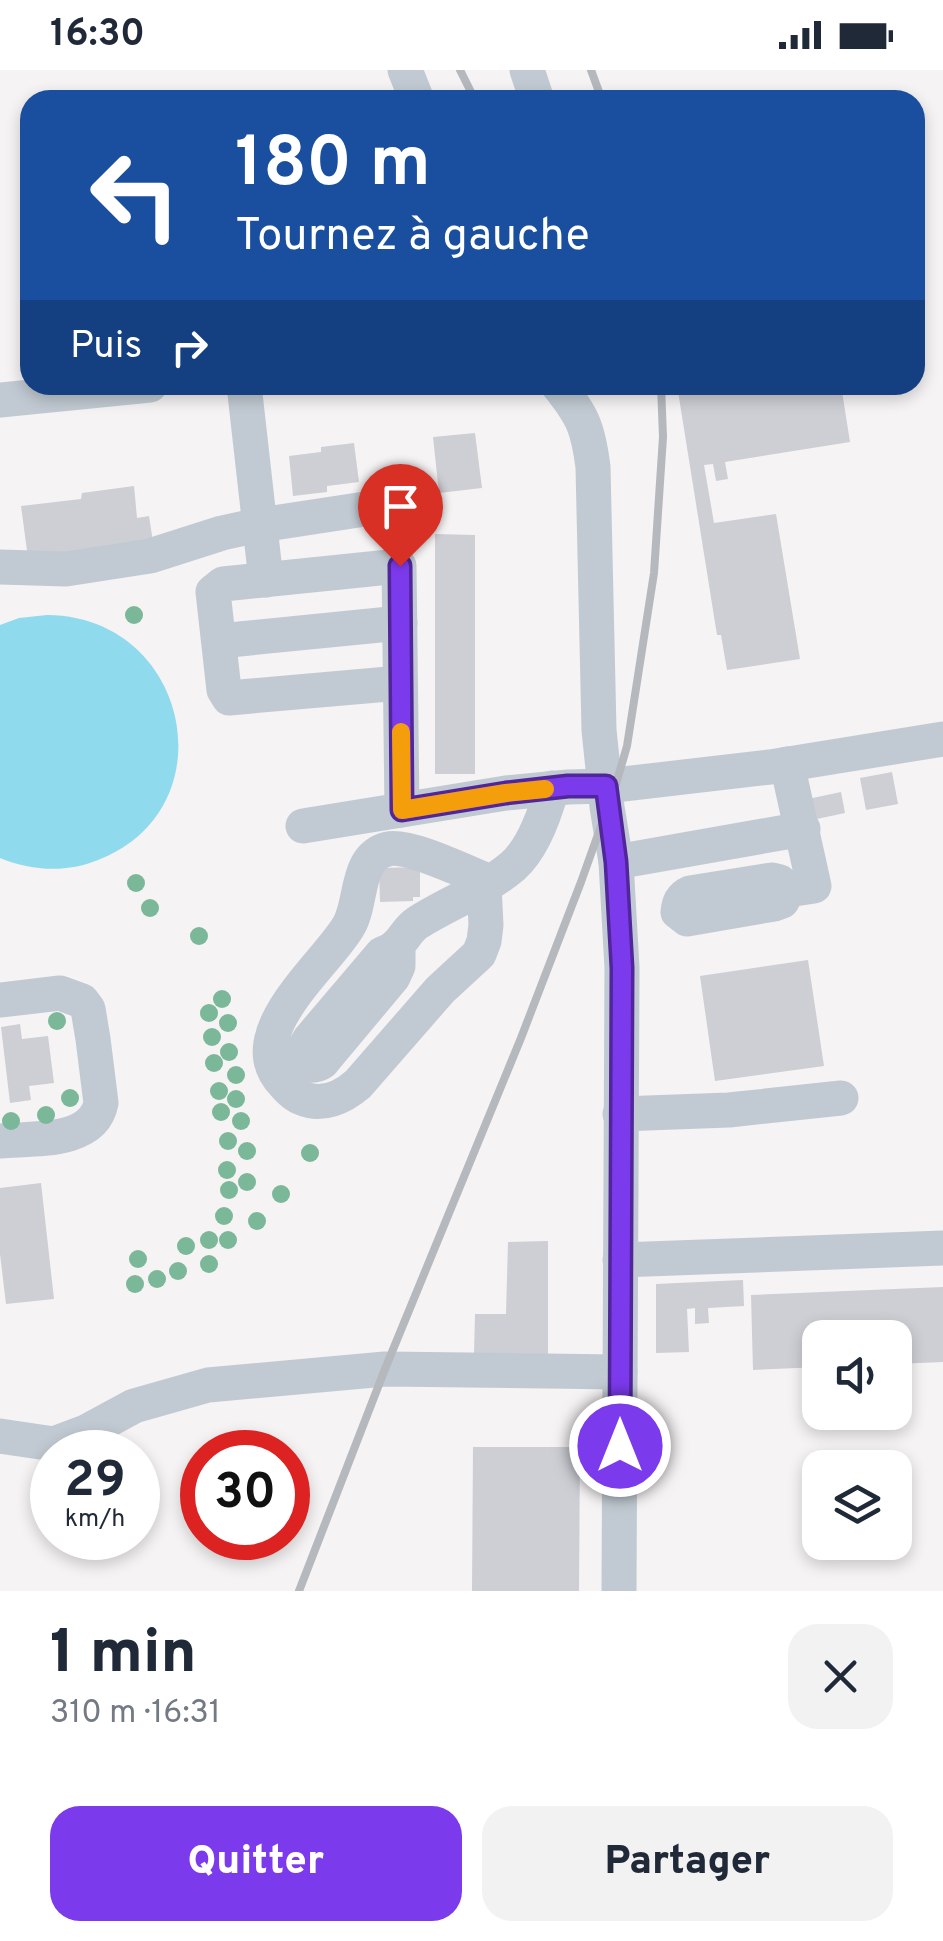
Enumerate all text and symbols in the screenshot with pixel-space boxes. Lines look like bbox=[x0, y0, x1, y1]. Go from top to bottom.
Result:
text: 16:30 bbox=[50, 11, 145, 60]
text: 180 m bbox=[235, 122, 431, 211]
icon: left bbox=[70, 130, 200, 260]
text: Tournez à gauche bbox=[235, 209, 590, 266]
icon: right bbox=[162, 320, 217, 375]
text: Puis bbox=[70, 323, 142, 372]
pin bbox=[358, 464, 443, 567]
icon: arrive bbox=[373, 479, 428, 534]
map controls bbox=[802, 1320, 912, 1560]
button: sound bbox=[802, 1320, 912, 1430]
position arrow bbox=[568, 1394, 672, 1498]
speed limit sign: 30 bbox=[180, 1430, 310, 1560]
button: layers bbox=[802, 1450, 912, 1560]
text: 29 bbox=[64, 1451, 126, 1514]
text: km/h bbox=[65, 1504, 125, 1536]
text: 1 min bbox=[50, 1618, 197, 1694]
button: close bbox=[788, 1624, 893, 1729]
text: 310 m · 16:31 bbox=[50, 1694, 221, 1734]
button: Quitter bbox=[50, 1806, 462, 1921]
button: Partager bbox=[482, 1806, 893, 1921]

